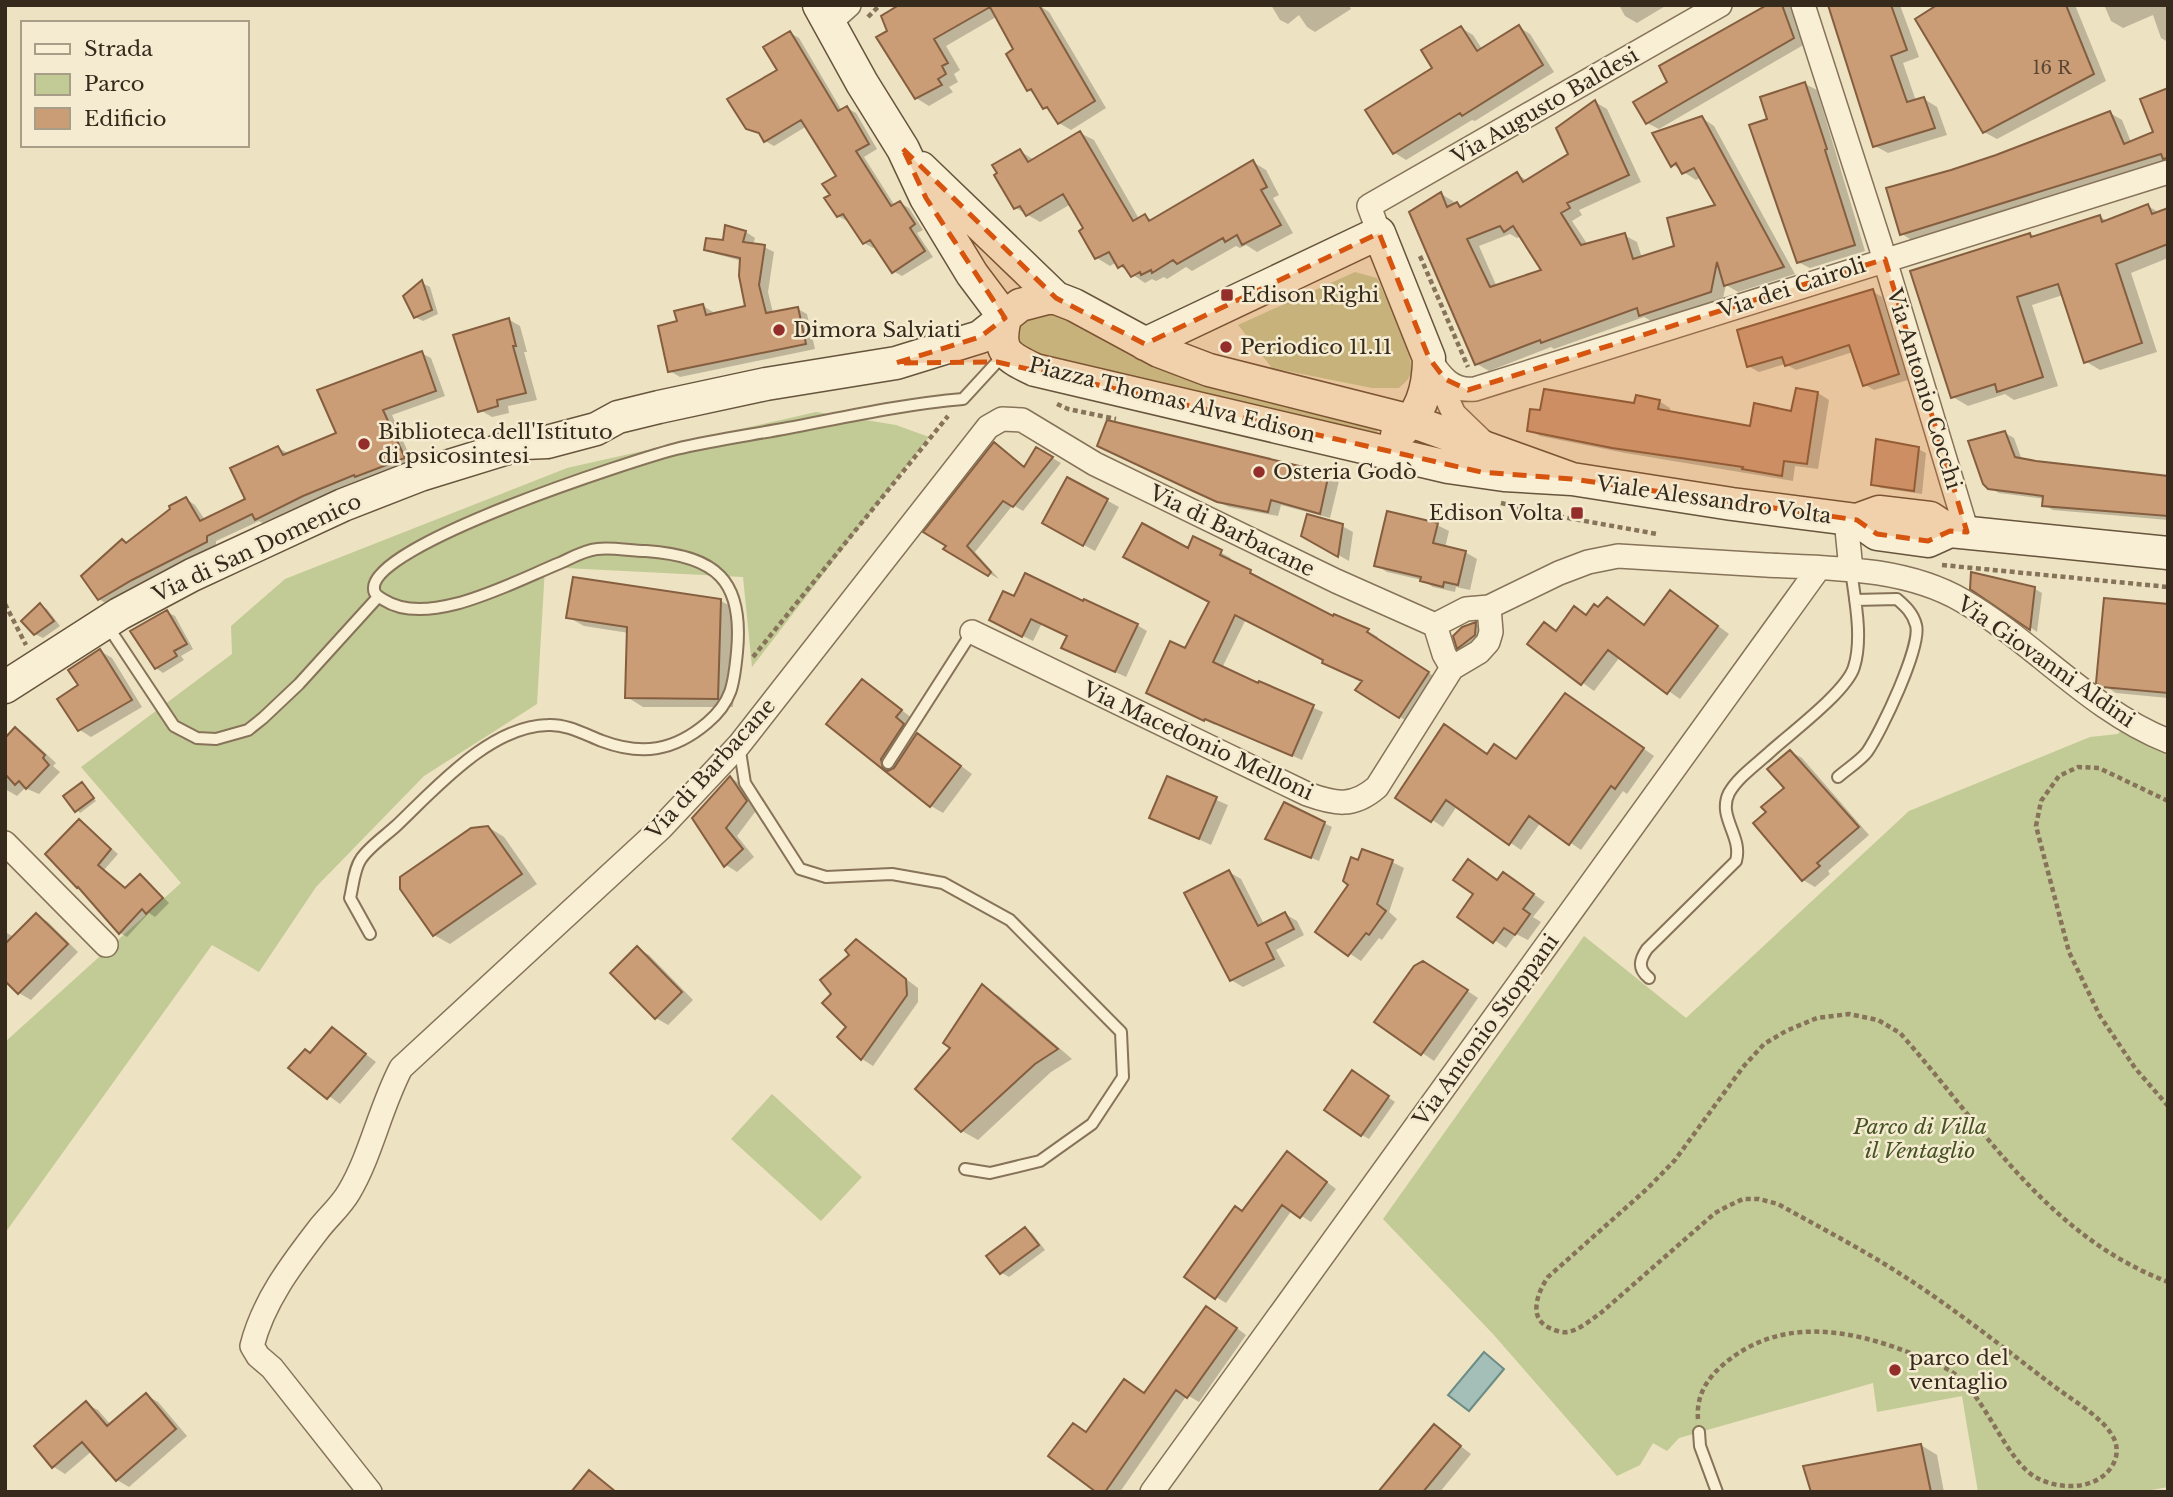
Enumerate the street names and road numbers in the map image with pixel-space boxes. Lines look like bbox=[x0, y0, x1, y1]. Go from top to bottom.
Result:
street label: Via Augusto Baldesi bbox=[1446, 42, 1643, 171]
street label: Via dei Cairoli bbox=[1714, 252, 1869, 324]
street label: Via Antonio Cocchi bbox=[1881, 285, 1967, 492]
street label: Piazza Thomas Alva Edison bbox=[1026, 352, 1318, 448]
street label: Viale Alessandro Volta bbox=[1594, 470, 1834, 529]
street label: Via di Barbacane bbox=[1144, 479, 1319, 582]
street label: Via di San Domenico bbox=[148, 488, 366, 608]
street label: Via Giovanni Aldini bbox=[1951, 590, 2140, 733]
street label: Via Macedonio Melloni bbox=[1078, 676, 1317, 806]
street label: Via di Barbacane bbox=[640, 693, 781, 846]
street label: Via Antonio Stoppani bbox=[1407, 929, 1564, 1132]

